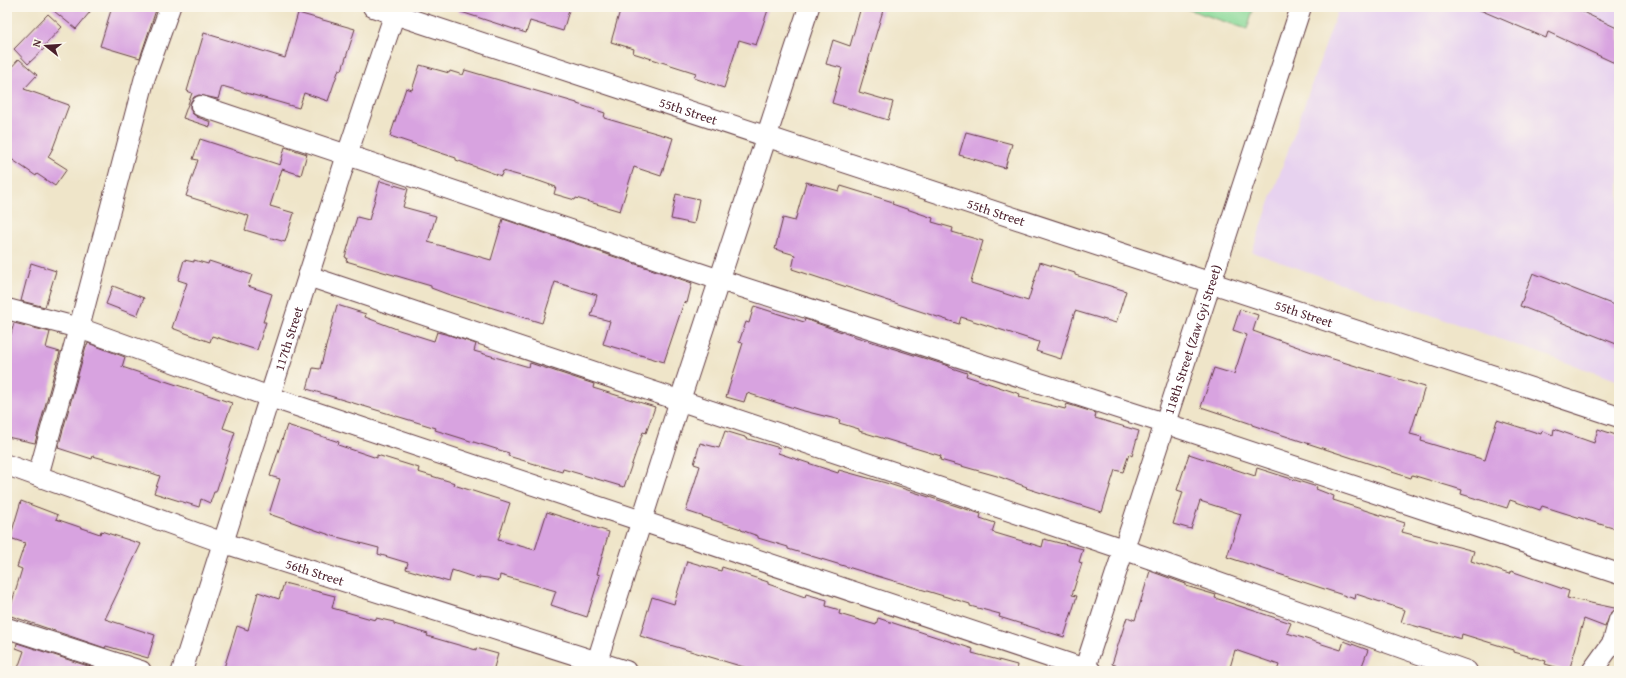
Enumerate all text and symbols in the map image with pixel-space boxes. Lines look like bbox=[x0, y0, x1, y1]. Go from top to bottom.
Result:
north arrow bbox=[26, 26, 66, 66]
text: N bbox=[28, 37, 45, 49]
street label: 55th Street bbox=[657, 93, 720, 130]
street label: 55th Street bbox=[964, 194, 1028, 231]
street label: 118th Street (Zaw Gyi Street) bbox=[1160, 262, 1226, 417]
street label: 55th Street bbox=[1272, 295, 1336, 332]
street label: 117th Street bbox=[270, 304, 308, 373]
street label: 56th Street bbox=[283, 554, 347, 591]

